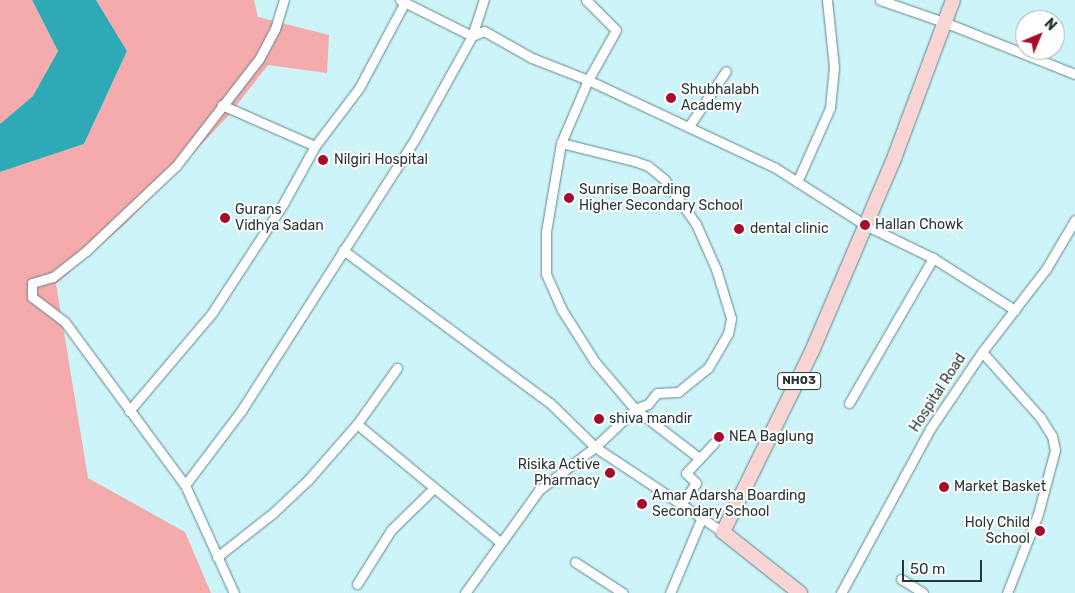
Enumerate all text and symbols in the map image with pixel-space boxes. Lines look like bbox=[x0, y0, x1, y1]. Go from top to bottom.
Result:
north arrow bbox=[1015, 10, 1065, 60]
text: N bbox=[1041, 15, 1060, 34]
place label: Shubhalabh Academy bbox=[681, 82, 759, 114]
marker: Shubhalabh Academy bbox=[665, 92, 677, 104]
place label: Nilgiri Hospital bbox=[334, 152, 428, 168]
marker: Nilgiri Hospital bbox=[316, 153, 330, 167]
place label: Sunrise Boarding Higher Secondary School bbox=[579, 182, 744, 214]
marker: Sunrise Boarding Higher Secondary School bbox=[563, 192, 575, 204]
place label: Gurans Vidhya Sadan bbox=[235, 202, 324, 234]
marker: Gurans Vidhya Sadan bbox=[219, 212, 231, 224]
place label: Hallan Chowk bbox=[875, 217, 963, 233]
marker: Hallan Chowk bbox=[859, 219, 871, 231]
place label: dental clinic bbox=[750, 221, 829, 237]
marker: dental clinic bbox=[732, 222, 746, 236]
street label: Hospital Road bbox=[906, 351, 970, 435]
road number: NH03 bbox=[776, 372, 822, 391]
place label: shiva mandir bbox=[609, 411, 692, 427]
marker: shiva mandir bbox=[593, 413, 605, 425]
place label: NEA Baglung bbox=[729, 429, 814, 445]
marker: NEA Baglung bbox=[713, 431, 725, 443]
place label: Risika Active Pharmacy bbox=[517, 457, 600, 490]
marker: Risika Active Pharmacy bbox=[604, 467, 616, 479]
place label: Market Basket bbox=[954, 479, 1046, 495]
marker: Market Basket bbox=[938, 481, 950, 493]
place label: Amar Adarsha Boarding Secondary School bbox=[652, 488, 807, 520]
marker: Amar Adarsha Boarding Secondary School bbox=[636, 498, 648, 510]
place label: Holy Child School bbox=[964, 515, 1030, 548]
marker: Holy Child School bbox=[1034, 525, 1046, 537]
scale bar bbox=[905, 550, 985, 582]
text: 50 m bbox=[910, 560, 945, 578]

